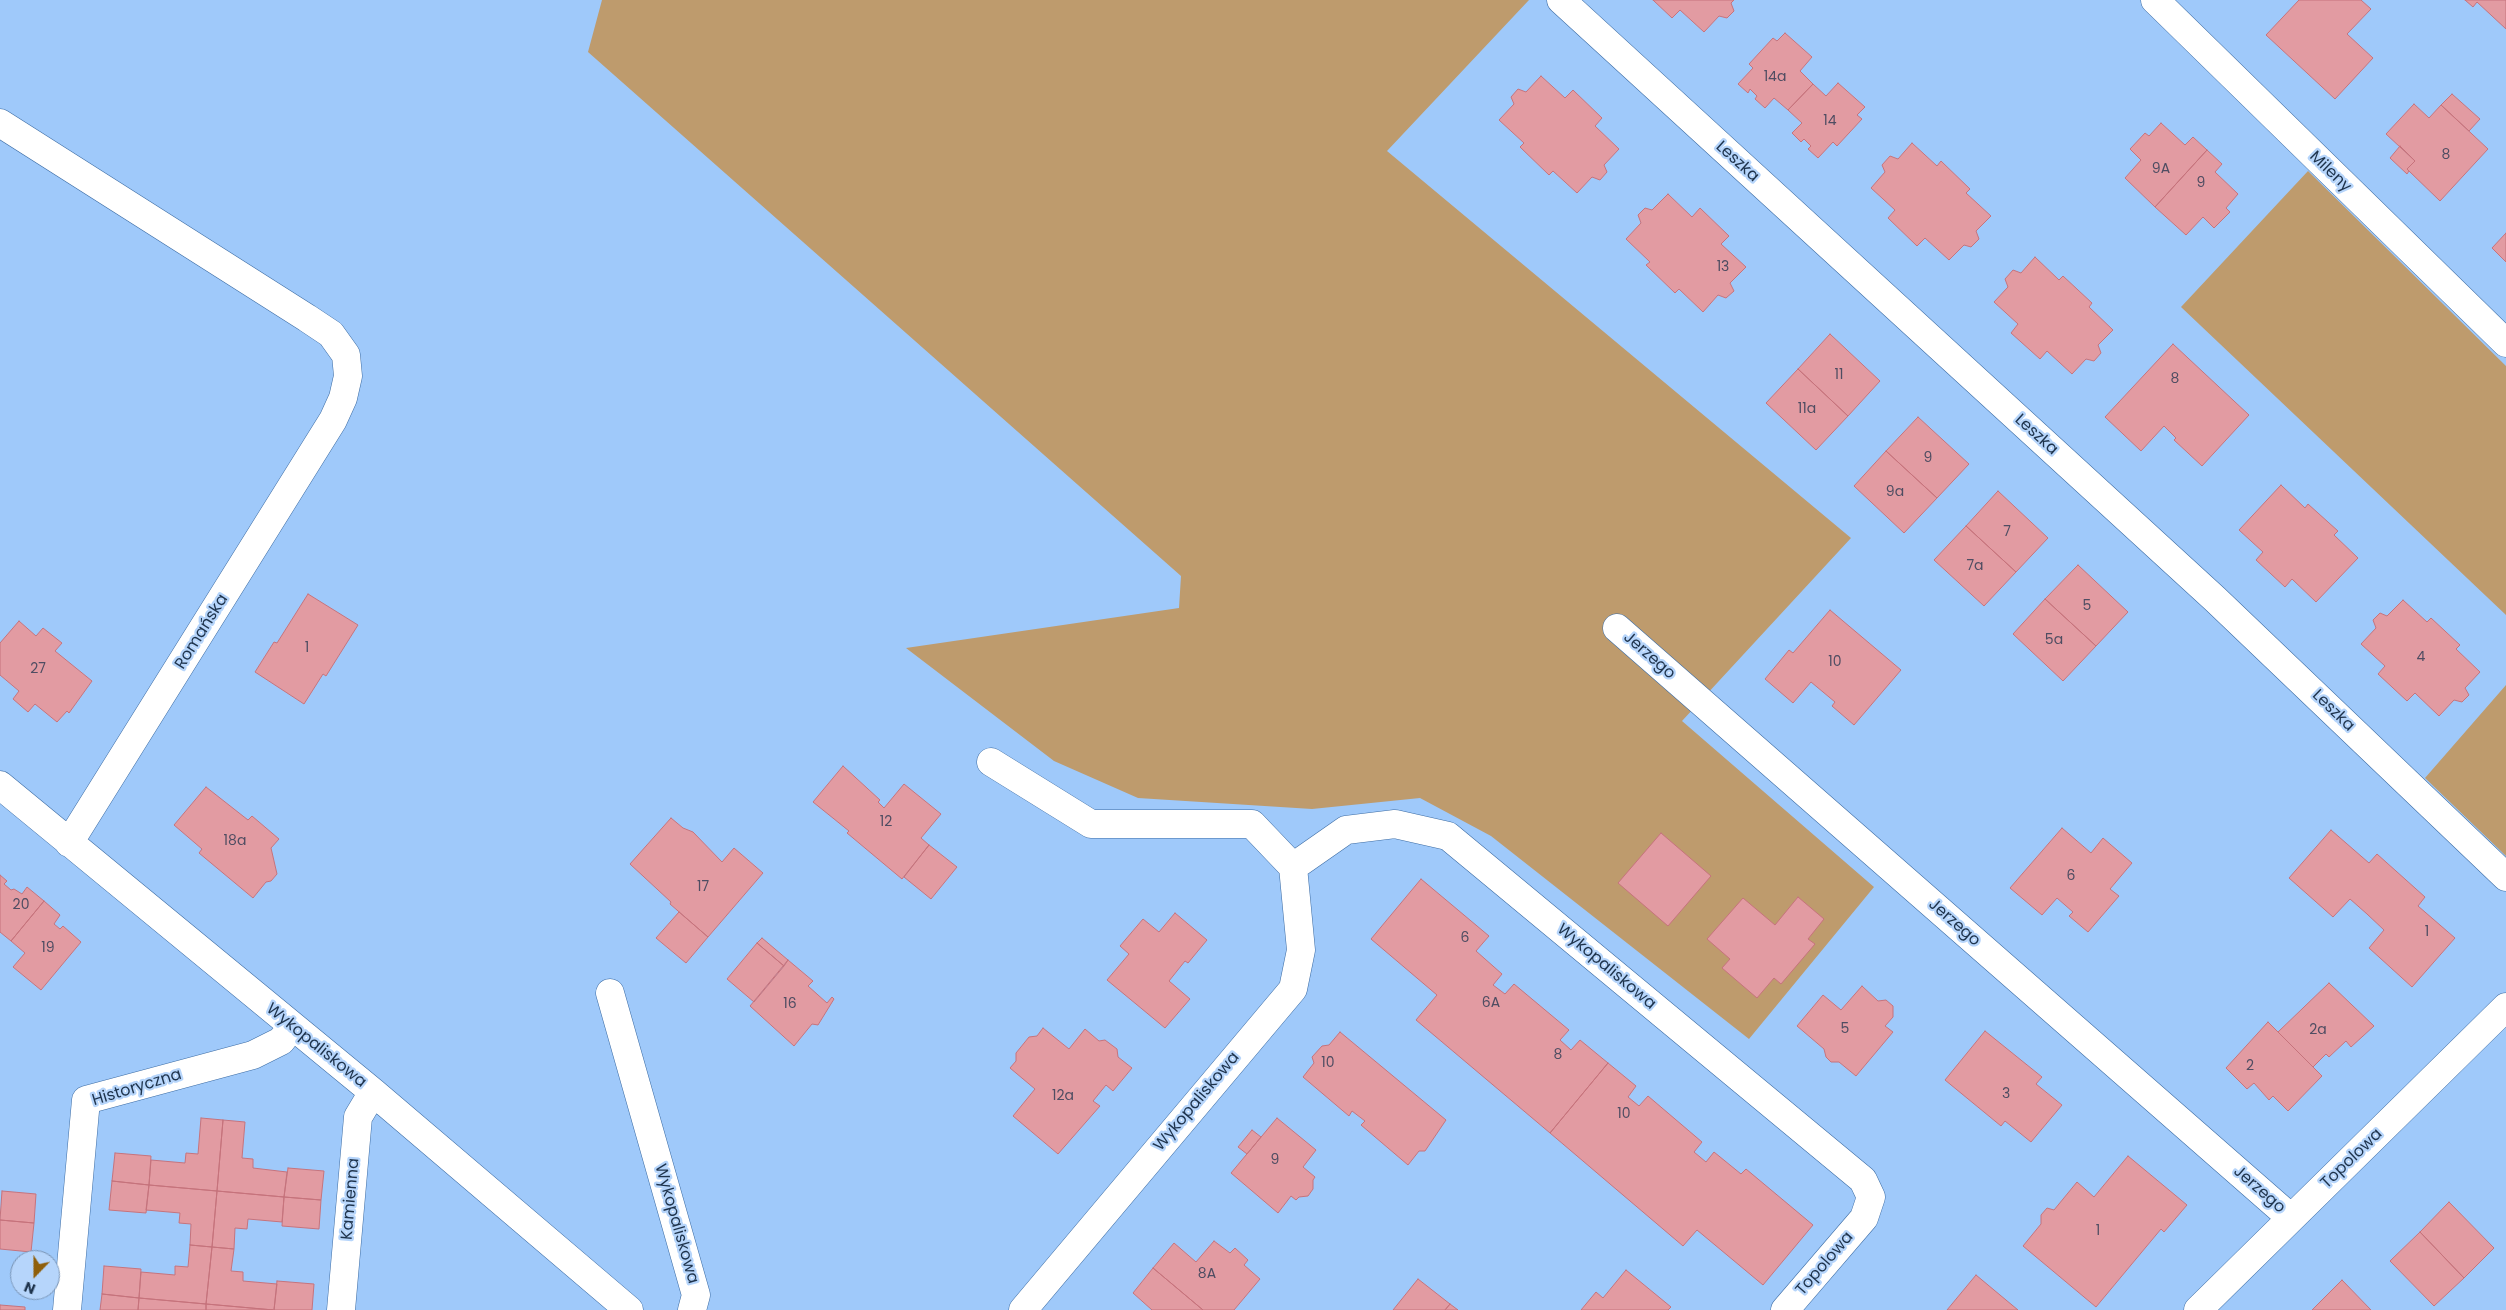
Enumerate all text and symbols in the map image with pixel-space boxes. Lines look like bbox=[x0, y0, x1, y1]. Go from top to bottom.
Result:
house number: 14a bbox=[1764, 69, 1786, 85]
house number: 14 bbox=[1823, 113, 1837, 129]
street label: Leszka bbox=[1711, 138, 1763, 186]
street label: Mileny bbox=[2305, 147, 2355, 197]
house number: 8 bbox=[2442, 147, 2450, 163]
house number: 9A bbox=[2152, 161, 2170, 177]
house number: 9 bbox=[2197, 175, 2205, 191]
house number: 13 bbox=[1717, 259, 1729, 275]
house number: 11 bbox=[1835, 367, 1843, 383]
house number: 8 bbox=[2171, 371, 2179, 387]
house number: 11a bbox=[1798, 401, 1816, 417]
street label: Leszka bbox=[2010, 411, 2062, 459]
house number: 9 bbox=[1924, 450, 1932, 466]
house number: 9a bbox=[1886, 484, 1904, 500]
house number: 7 bbox=[2003, 524, 2011, 540]
house number: 7a bbox=[1966, 558, 1984, 574]
street label: Romańska bbox=[171, 591, 233, 673]
house number: 5 bbox=[2083, 598, 2091, 614]
street label: Jerzego bbox=[1619, 628, 1679, 684]
house number: 5a bbox=[2045, 632, 2063, 648]
house number: 1 bbox=[305, 640, 309, 656]
house number: 4 bbox=[2417, 649, 2425, 665]
house number: 10 bbox=[1828, 654, 1842, 670]
house number: 27 bbox=[30, 661, 46, 677]
street label: Leszka bbox=[2308, 686, 2358, 736]
house number: 12 bbox=[880, 814, 892, 830]
house number: 18a bbox=[224, 833, 246, 849]
house number: 6 bbox=[2067, 868, 2075, 884]
house number: 17 bbox=[697, 879, 709, 895]
street label: Jerzego bbox=[1924, 895, 1984, 951]
house number: 20 bbox=[13, 897, 29, 913]
street label: Wykopaliskowa bbox=[1553, 920, 1659, 1014]
house number: 1 bbox=[2425, 924, 2429, 940]
house number: 6 bbox=[1461, 930, 1469, 946]
house number: 19 bbox=[41, 940, 55, 956]
house number: 6A bbox=[1482, 995, 1500, 1011]
house number: 16 bbox=[783, 996, 797, 1012]
street label: Wykopaliskowa bbox=[262, 1000, 370, 1092]
house number: 5 bbox=[1841, 1021, 1849, 1037]
house number: 2a bbox=[2309, 1022, 2327, 1038]
house number: 8 bbox=[1554, 1047, 1562, 1063]
street label: Wykopaliskowa bbox=[1150, 1049, 1244, 1155]
house number: 10 bbox=[1321, 1055, 1335, 1071]
house number: 2 bbox=[2246, 1058, 2254, 1074]
street label: Historyczna bbox=[90, 1065, 184, 1111]
house number: 3 bbox=[2002, 1086, 2010, 1102]
house number: 12a bbox=[1052, 1088, 1074, 1104]
house number: 10 bbox=[1617, 1106, 1631, 1122]
street label: Topolowa bbox=[2317, 1125, 2387, 1193]
house number: 9 bbox=[1271, 1152, 1279, 1168]
street label: Kamienna bbox=[338, 1157, 364, 1241]
street label: Wykopaliskowa bbox=[650, 1162, 702, 1286]
street label: Jerzego bbox=[2229, 1162, 2289, 1218]
house number: 1 bbox=[2096, 1223, 2100, 1239]
street label: Topolowa bbox=[1792, 1228, 1858, 1300]
north arrow bbox=[10, 1250, 60, 1300]
house number: 8A bbox=[1198, 1266, 1216, 1282]
text: N bbox=[21, 1277, 38, 1299]

